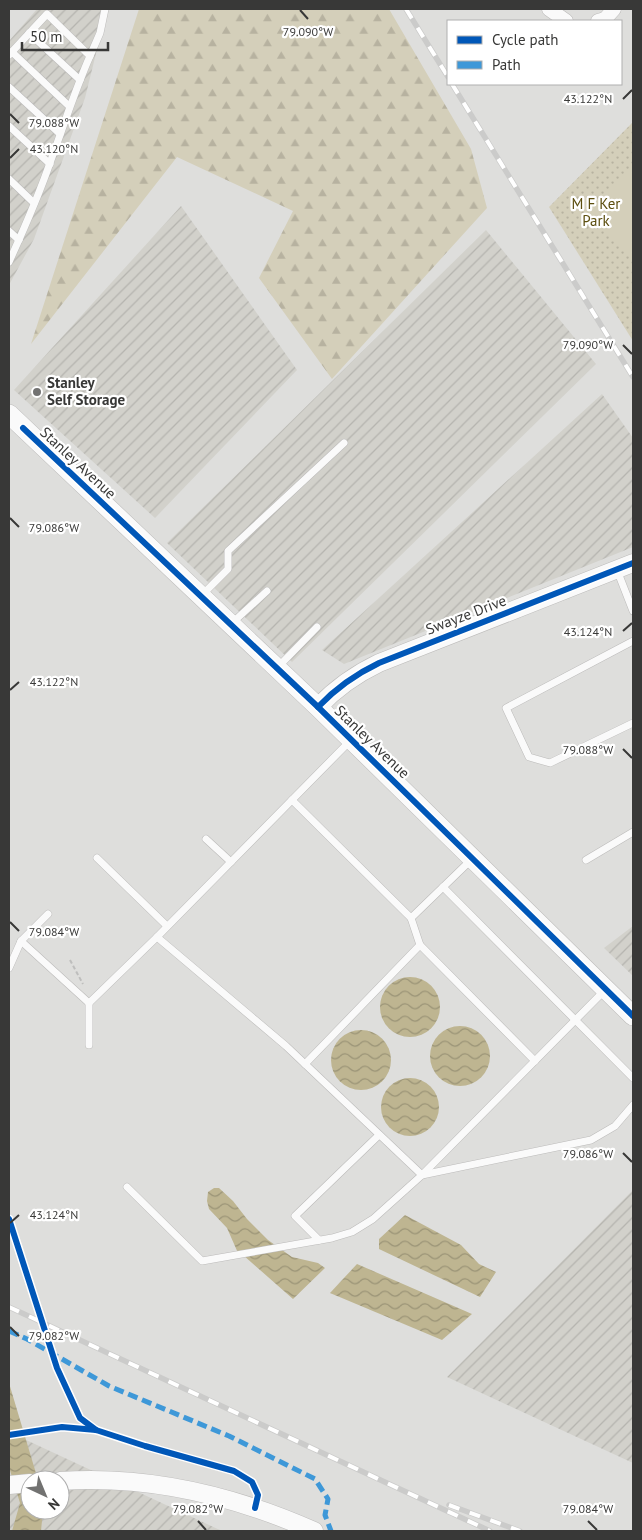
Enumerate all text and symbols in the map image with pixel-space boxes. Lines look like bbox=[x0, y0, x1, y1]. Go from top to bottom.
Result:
scale bar bbox=[22, 20, 109, 52]
legend bbox=[447, 20, 622, 85]
text: 79.090°W bbox=[283, 24, 333, 39]
text: 50 m bbox=[30, 27, 63, 46]
text: Cycle path bbox=[492, 30, 558, 49]
text: Path bbox=[492, 55, 521, 74]
text: 43.122°N bbox=[564, 91, 612, 106]
text: 79.088°W bbox=[29, 115, 79, 130]
text: 43.120°N bbox=[30, 141, 78, 156]
park label: M F Ker Park bbox=[572, 194, 620, 230]
text: 79.090°W bbox=[563, 337, 613, 352]
place label: Stanley Self Storage bbox=[47, 373, 126, 409]
marker: Stanley Self Storage bbox=[31, 386, 43, 398]
street label: Stanley Avenue bbox=[36, 423, 120, 503]
text: 79.086°W bbox=[29, 520, 79, 535]
street label: Swayze Drive bbox=[423, 590, 509, 639]
text: 43.124°N bbox=[564, 624, 612, 639]
text: 43.122°N bbox=[30, 674, 78, 689]
street label: Stanley Avenue bbox=[331, 701, 414, 782]
text: 79.088°W bbox=[563, 742, 613, 757]
text: 79.084°W bbox=[29, 924, 79, 939]
text: 79.086°W bbox=[563, 1146, 613, 1161]
text: 43.124°N bbox=[30, 1207, 78, 1222]
text: 79.082°W bbox=[29, 1328, 79, 1343]
north arrow bbox=[20, 1470, 70, 1520]
text: N bbox=[44, 1495, 64, 1514]
text: 79.082°W bbox=[173, 1501, 223, 1516]
text: 79.084°W bbox=[563, 1501, 613, 1516]

